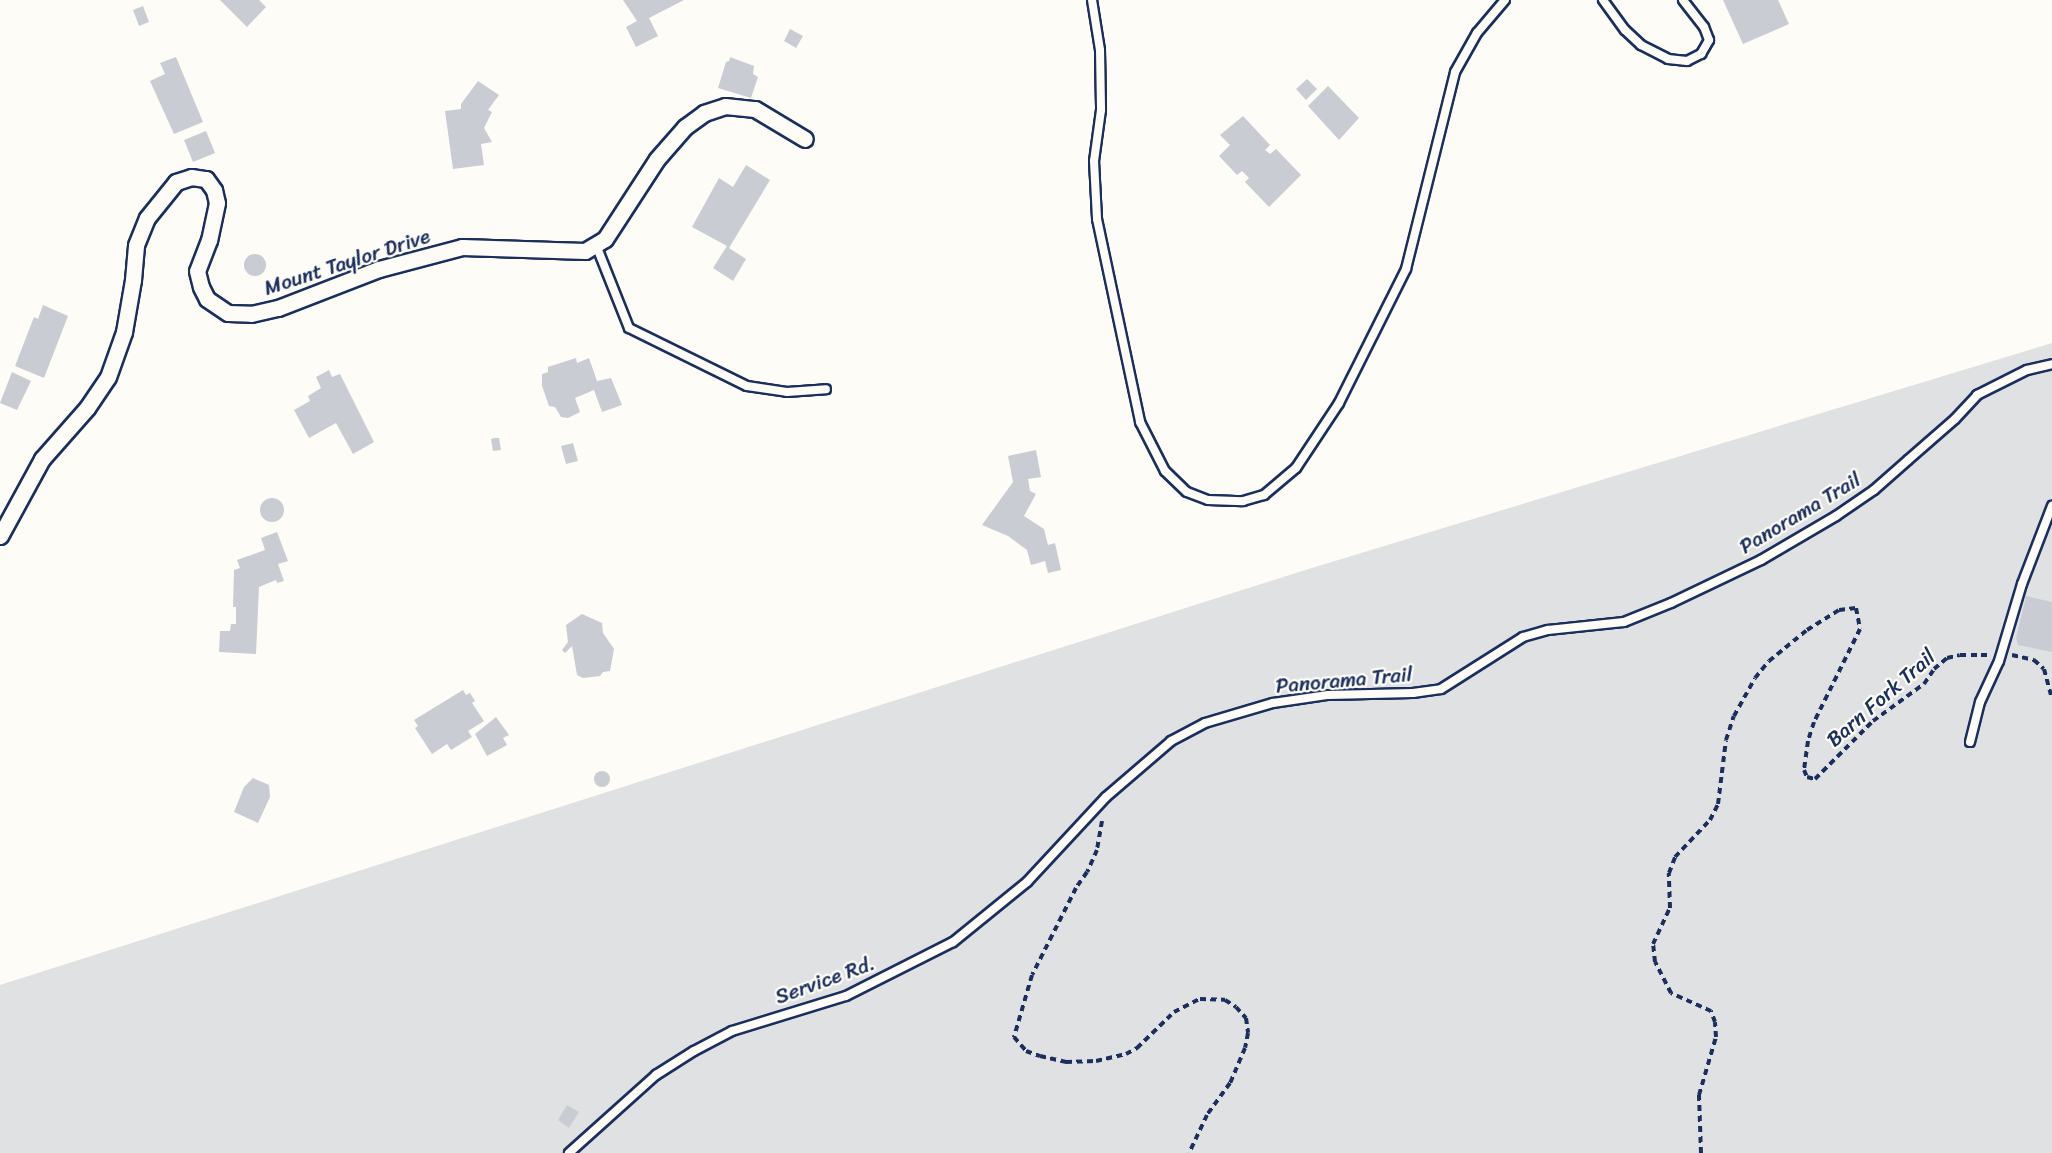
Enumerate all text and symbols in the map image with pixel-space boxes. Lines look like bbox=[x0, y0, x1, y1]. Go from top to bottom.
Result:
street label: Mount Taylor Drive bbox=[260, 223, 434, 301]
street label: Panorama Trail bbox=[1735, 467, 1865, 559]
street label: Barn Fork Trail bbox=[1821, 643, 1941, 753]
street label: Panorama Trail bbox=[1275, 661, 1413, 699]
street label: Service Rd. bbox=[772, 950, 878, 1010]

